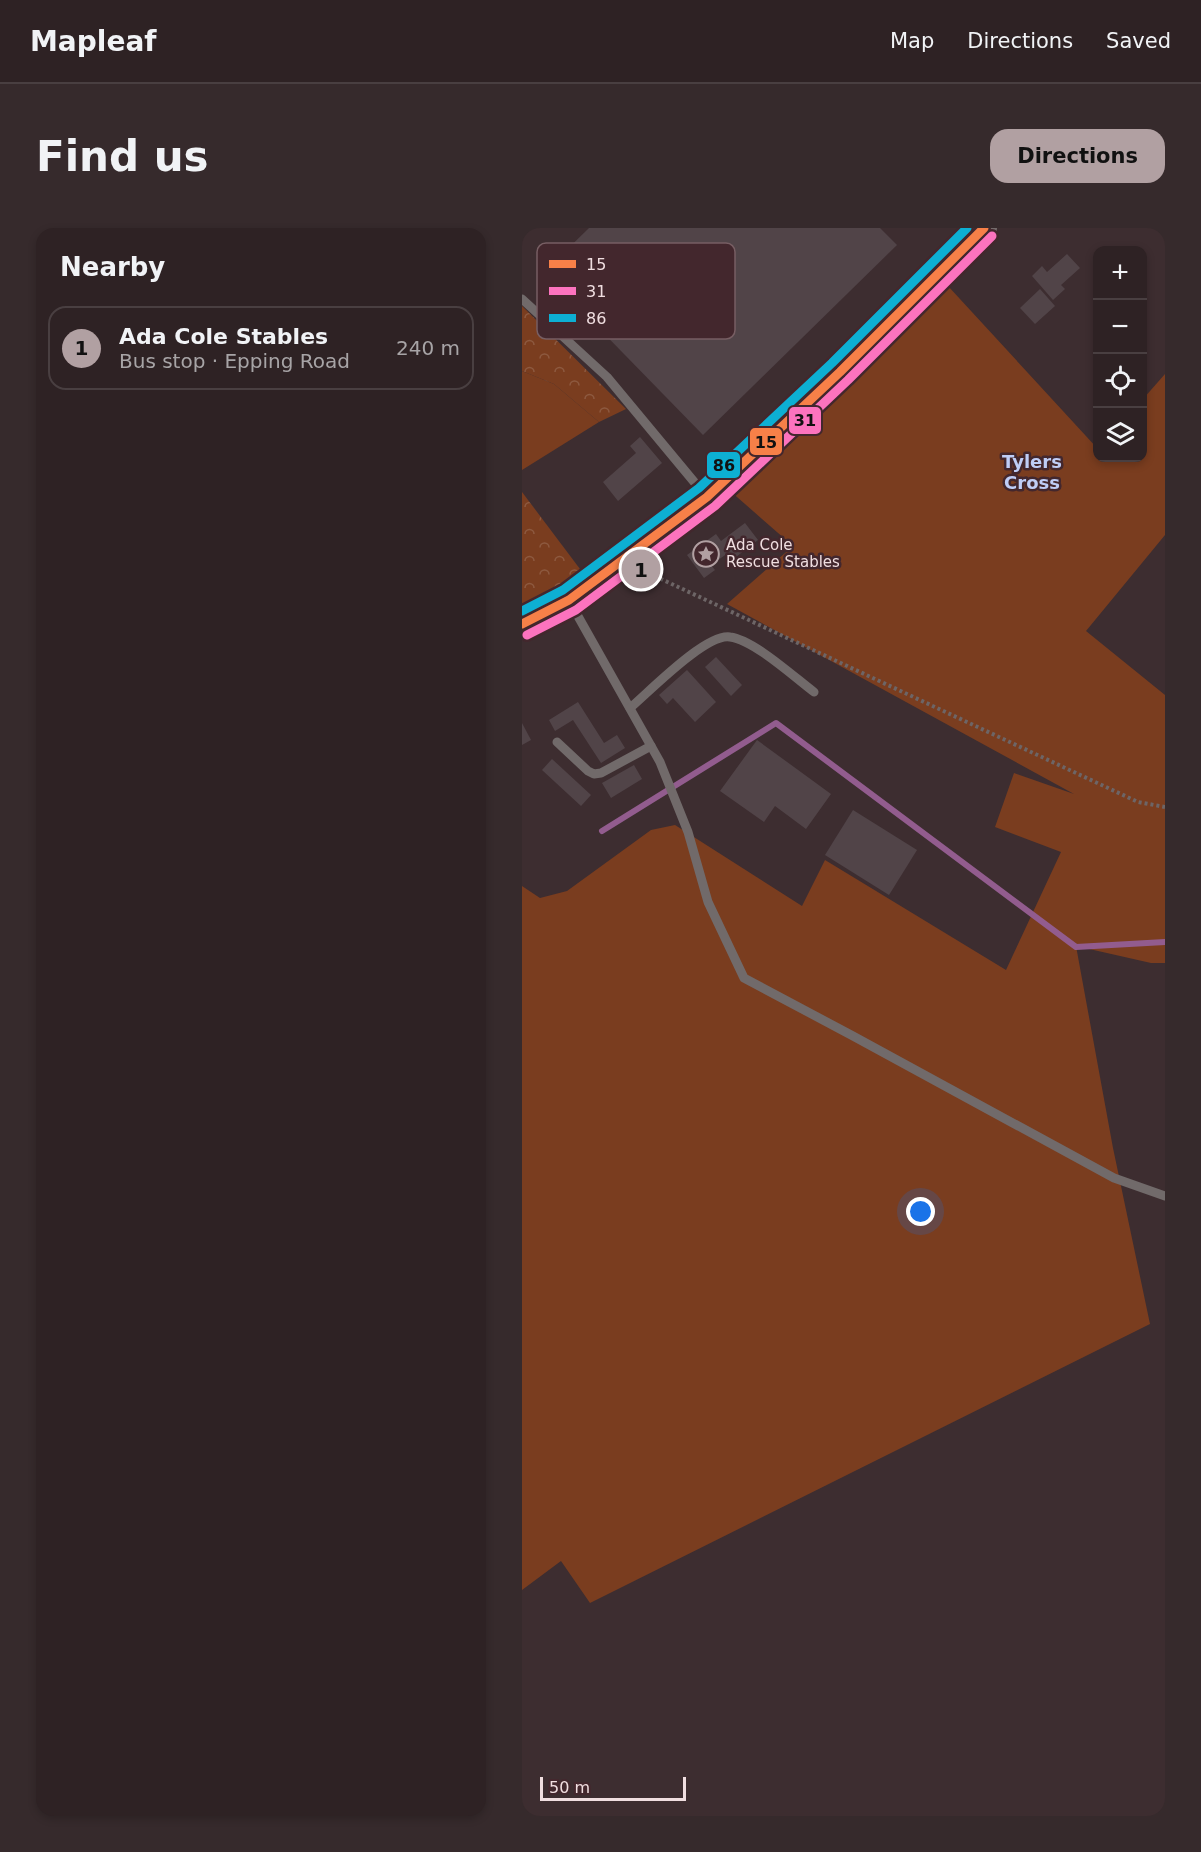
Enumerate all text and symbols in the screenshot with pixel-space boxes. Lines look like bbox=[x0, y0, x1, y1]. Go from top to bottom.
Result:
text: Mapleaf bbox=[30, 25, 156, 58]
text: Map bbox=[890, 29, 934, 53]
text: Directions bbox=[967, 29, 1073, 53]
text: Saved bbox=[1106, 29, 1171, 53]
button: Directions bbox=[990, 129, 1165, 183]
text: Find us bbox=[36, 132, 209, 181]
legend bbox=[537, 243, 735, 339]
map controls bbox=[1093, 246, 1147, 462]
button: + bbox=[1093, 246, 1147, 300]
text: Nearby bbox=[60, 252, 165, 282]
text: 15 bbox=[586, 255, 606, 274]
text: 31 bbox=[586, 282, 606, 301]
button: − bbox=[1093, 300, 1147, 354]
text: 86 bbox=[586, 309, 606, 328]
text: Ada Cole Stables bbox=[119, 324, 328, 349]
text: 1 bbox=[75, 336, 88, 360]
text: 240 m bbox=[396, 336, 460, 360]
text: Bus stop · Epping Road bbox=[119, 349, 350, 373]
button: locate bbox=[1093, 354, 1147, 408]
line badge: 31 bbox=[788, 406, 822, 435]
button: layers bbox=[1093, 408, 1147, 462]
text: 31 bbox=[794, 411, 816, 430]
line badge: 15 bbox=[749, 427, 783, 456]
text: 15 bbox=[755, 433, 777, 452]
line badge: 86 bbox=[706, 451, 741, 479]
district label: Tylers Cross bbox=[1002, 451, 1062, 493]
text: 86 bbox=[713, 456, 735, 475]
place label: Ada Cole Rescue Stables bbox=[726, 536, 840, 571]
place icon: Ada Cole Rescue Stables bbox=[691, 539, 721, 569]
pin: 1 bbox=[622, 546, 660, 592]
your location bbox=[906, 1197, 935, 1226]
scale bar bbox=[540, 1774, 686, 1802]
text: 50 m bbox=[549, 1778, 590, 1797]

